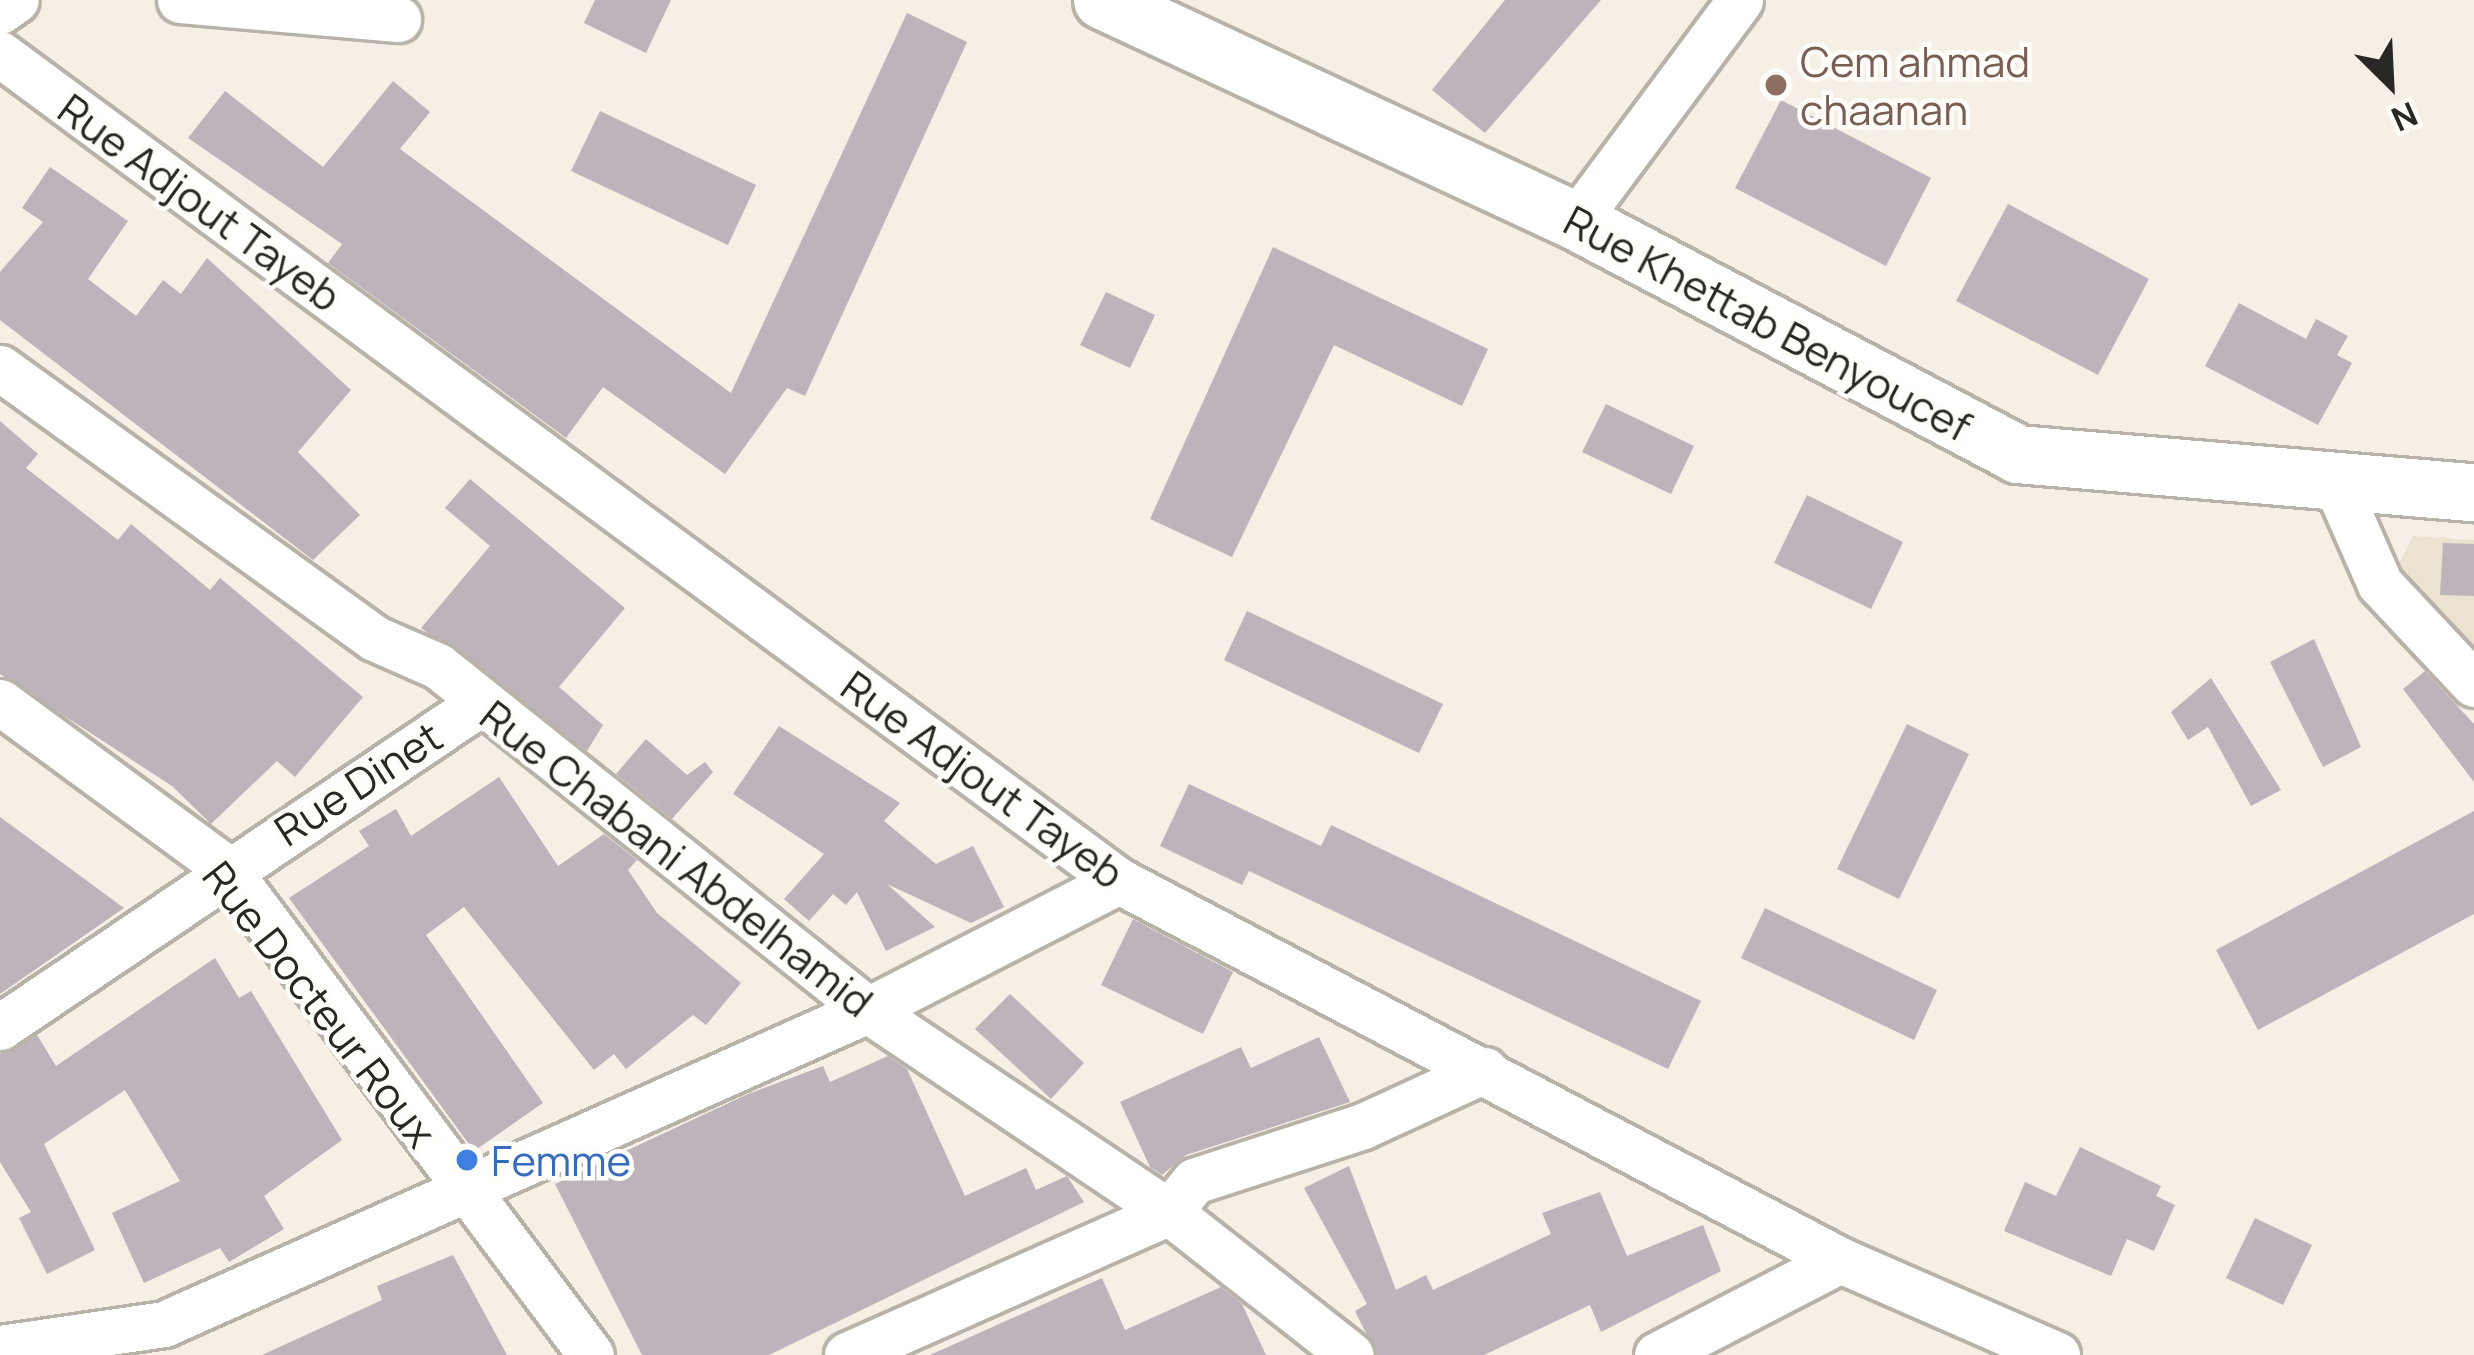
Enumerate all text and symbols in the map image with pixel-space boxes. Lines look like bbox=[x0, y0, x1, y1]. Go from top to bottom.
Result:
north arrow bbox=[2330, 24, 2450, 144]
place label: Cem ahmad chaanan bbox=[1800, 36, 2030, 134]
marker: Cem ahmad chaanan bbox=[1763, 72, 1789, 98]
street label: Rue Adjout Tayeb bbox=[49, 83, 351, 321]
text: N bbox=[2385, 92, 2425, 143]
street label: Rue Khettab Benyoucef bbox=[1556, 194, 1980, 452]
street label: Rue Adjout Tayeb bbox=[832, 660, 1134, 898]
street label: Rue Chabani Abdelhamid bbox=[471, 689, 883, 1027]
street label: Rue Dinet bbox=[265, 711, 451, 855]
street label: Rue Docteur Roux bbox=[193, 851, 447, 1157]
place label: Femme bbox=[491, 1135, 631, 1185]
marker: Femme bbox=[454, 1147, 480, 1173]

